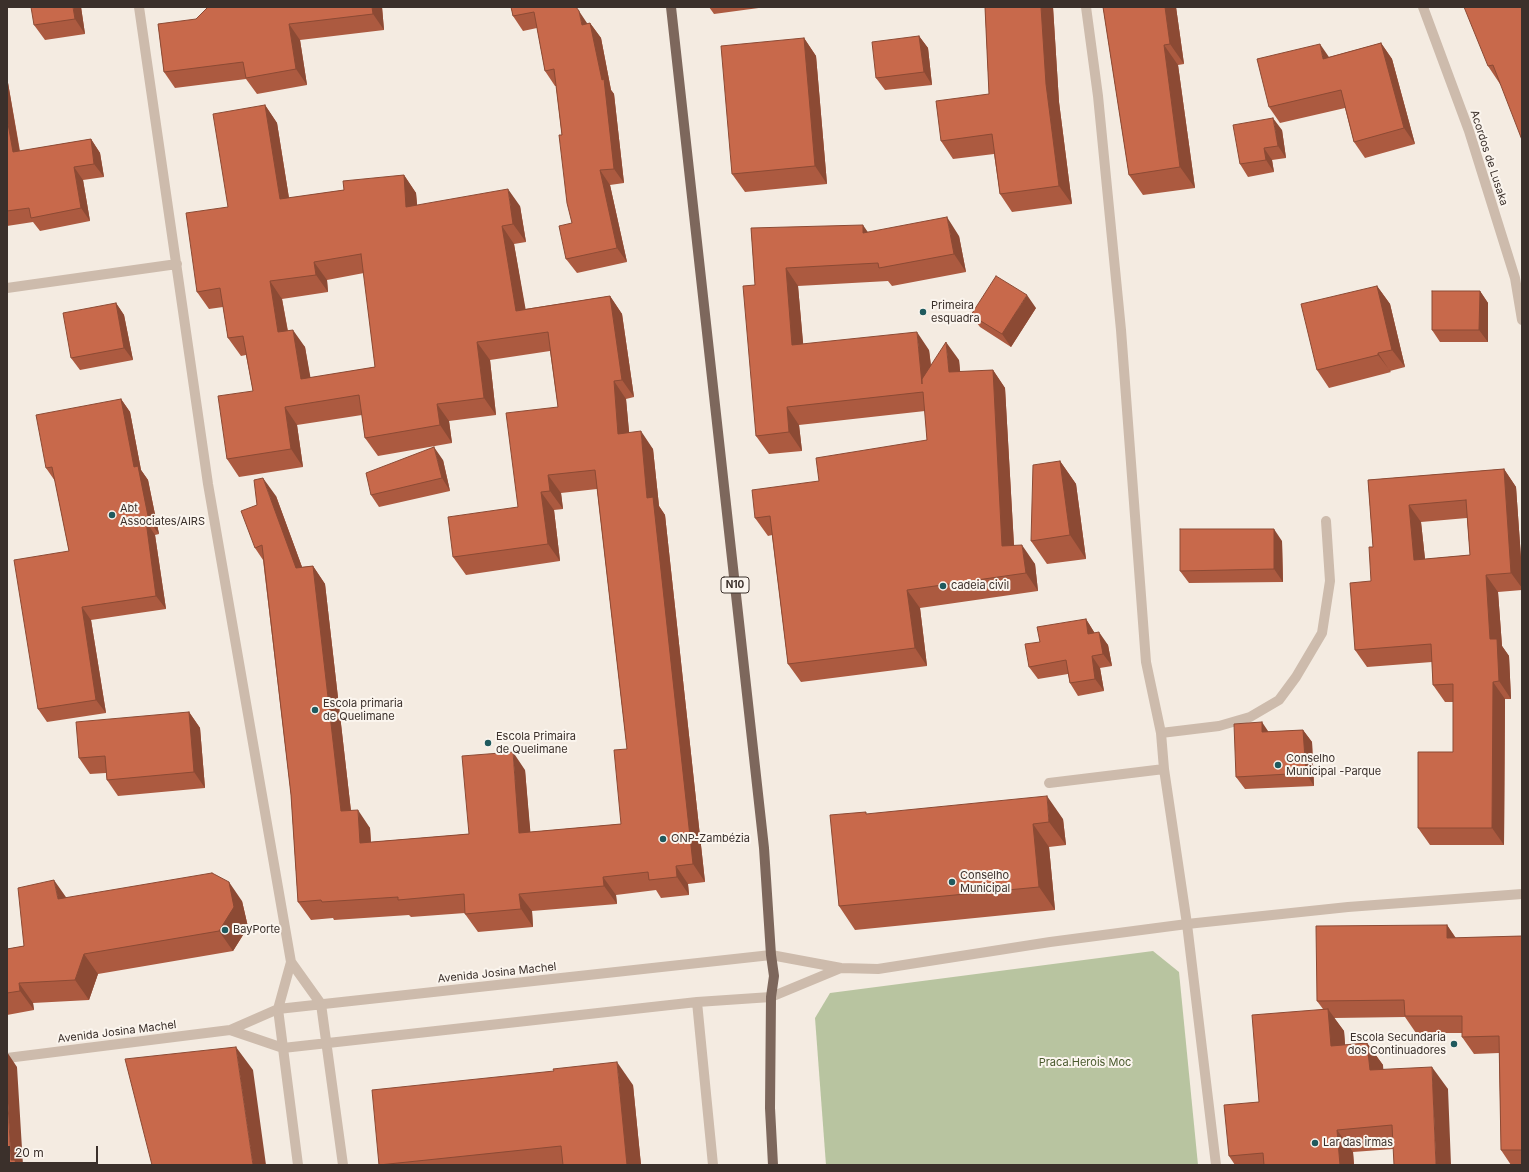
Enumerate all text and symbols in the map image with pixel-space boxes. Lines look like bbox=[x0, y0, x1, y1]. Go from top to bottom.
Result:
street label: Acordos de Lusaka bbox=[1467, 108, 1511, 208]
place label: Primeira esquadra bbox=[931, 299, 980, 325]
marker: Primeira esquadra bbox=[918, 307, 928, 317]
place label: Abt Associates/AIRS bbox=[120, 502, 205, 528]
marker: Abt Associates/AIRS bbox=[107, 510, 117, 520]
road number: N10 bbox=[721, 577, 749, 593]
place label: cadeia civil bbox=[951, 579, 1009, 593]
marker: cadeia civil bbox=[938, 581, 948, 591]
place label: Escola primaria de Quelimane bbox=[323, 697, 403, 723]
marker: Escola primaria de Quelimane bbox=[310, 705, 320, 715]
place label: Escola Primaira de Quelimane bbox=[496, 730, 576, 756]
marker: Escola Primaira de Quelimane bbox=[483, 738, 493, 748]
place label: Conselho Municipal -Parque bbox=[1286, 752, 1381, 778]
marker: Conselho Municipal -Parque bbox=[1273, 760, 1283, 770]
place label: ONP-Zambézia bbox=[671, 832, 750, 846]
marker: ONP-Zambézia bbox=[658, 834, 668, 844]
place label: Conselho Municipal bbox=[960, 869, 1010, 895]
marker: Conselho Municipal bbox=[947, 877, 957, 887]
place label: BayPorte bbox=[233, 923, 280, 937]
marker: BayPorte bbox=[220, 925, 230, 935]
street label: Avenida Josina Machel bbox=[437, 960, 557, 986]
street label: Avenida Josina Machel bbox=[57, 1018, 177, 1046]
place label: Escola Secundaria dos Continuadores bbox=[1348, 1031, 1446, 1057]
marker: Escola Secundaria dos Continuadores bbox=[1449, 1039, 1459, 1049]
park label: Praca.Herois Moc bbox=[1039, 1056, 1131, 1070]
place label: Lar das irmas bbox=[1323, 1136, 1393, 1150]
scale bar bbox=[10, 1138, 100, 1164]
marker: Lar das irmas bbox=[1310, 1138, 1320, 1148]
text: 20 m bbox=[15, 1145, 44, 1160]

